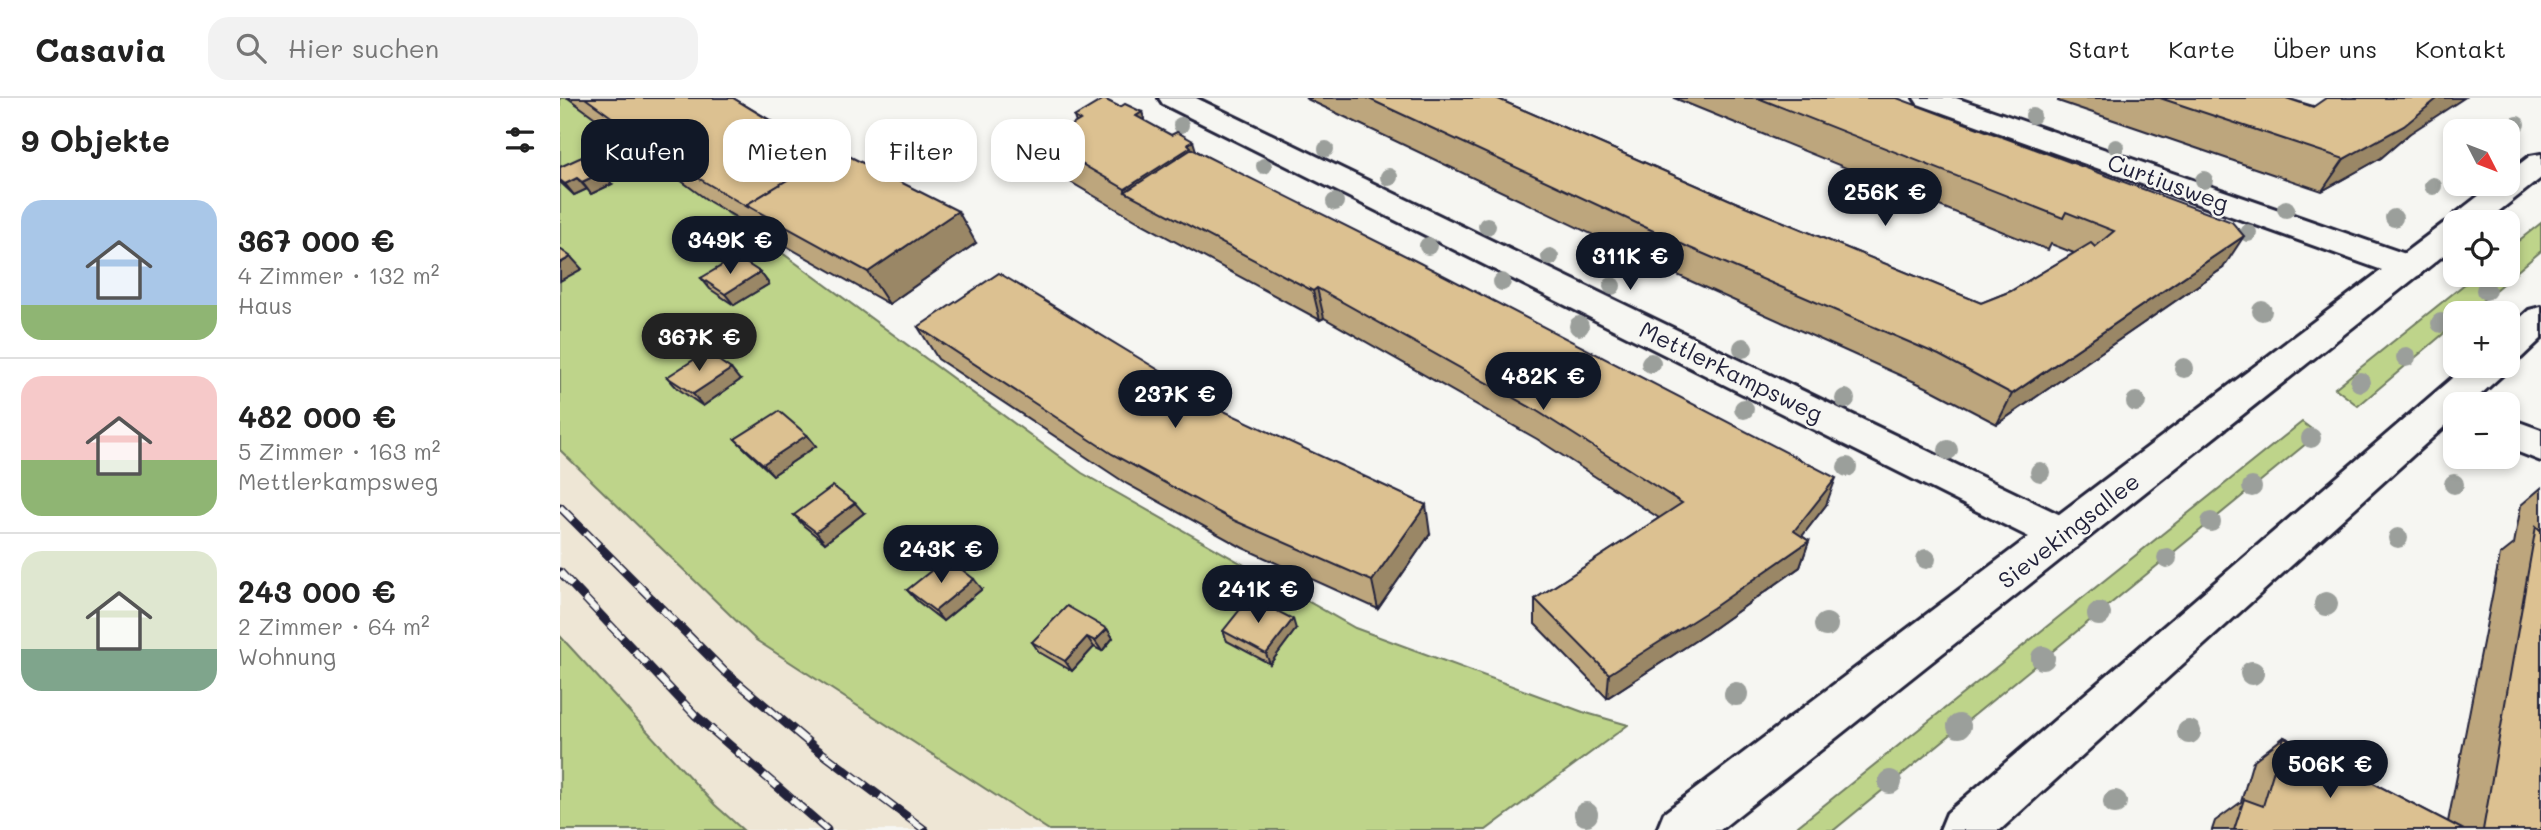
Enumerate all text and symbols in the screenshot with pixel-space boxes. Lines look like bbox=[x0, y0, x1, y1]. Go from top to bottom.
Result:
search box bbox=[208, 17, 698, 80]
text: Casavia bbox=[35, 27, 166, 70]
icon: search bbox=[232, 29, 270, 67]
text: Hier suchen bbox=[288, 31, 439, 65]
text: Start bbox=[2068, 33, 2130, 64]
text: Karte bbox=[2168, 33, 2235, 64]
text: Über uns bbox=[2273, 33, 2377, 64]
text: Kontakt bbox=[2415, 33, 2506, 64]
chip: Kaufen bbox=[581, 119, 709, 182]
chip: Mieten bbox=[723, 119, 851, 182]
chip: Filter bbox=[865, 119, 977, 182]
chip: Neu bbox=[991, 119, 1085, 182]
north arrow bbox=[2443, 119, 2520, 196]
map controls bbox=[2443, 119, 2520, 469]
text: 9 Objekte bbox=[21, 120, 170, 160]
icon: filters bbox=[501, 121, 539, 159]
street label: Curtiusweg bbox=[2104, 146, 2233, 218]
pin: 256K € bbox=[1828, 169, 1942, 228]
text: 256K € bbox=[1844, 176, 1926, 206]
button: locate bbox=[2443, 210, 2520, 287]
pin: 349K € bbox=[673, 216, 787, 276]
text: 367 000 € bbox=[238, 220, 395, 260]
text: 349K € bbox=[688, 224, 772, 254]
icon: home bbox=[77, 228, 161, 312]
pin: 311K € bbox=[1573, 232, 1687, 292]
text: 311K € bbox=[1592, 240, 1668, 270]
text: 4 Zimmer · 132 m² bbox=[238, 260, 440, 290]
text: Haus bbox=[238, 290, 293, 320]
button: + bbox=[2443, 301, 2520, 378]
pin: 367K € bbox=[642, 314, 756, 373]
street label: Mettlerkampsweg bbox=[1635, 314, 1828, 428]
text: 367K € bbox=[658, 321, 740, 351]
pin: 482K € bbox=[1486, 352, 1600, 412]
text: 482K € bbox=[1501, 360, 1585, 390]
pin: 237K € bbox=[1118, 370, 1232, 430]
text: 237K € bbox=[1134, 378, 1216, 408]
button: − bbox=[2443, 392, 2520, 469]
text: 482 000 € bbox=[238, 396, 396, 436]
icon: home bbox=[77, 404, 161, 488]
text: 5 Zimmer · 163 m² bbox=[238, 436, 441, 466]
text: Mettlerkampsweg bbox=[238, 466, 438, 496]
street label: Sievekingsallee bbox=[1992, 466, 2145, 595]
pin: 243K € bbox=[884, 526, 998, 585]
text: 243K € bbox=[899, 533, 983, 563]
pin: 241K € bbox=[1201, 566, 1315, 625]
text: 243 000 € bbox=[238, 571, 396, 611]
text: 241K € bbox=[1218, 573, 1298, 603]
icon: home bbox=[77, 579, 161, 663]
text: 2 Zimmer · 64 m² bbox=[238, 611, 430, 641]
text: Wohnung bbox=[238, 641, 336, 671]
pin: 506K € bbox=[2273, 740, 2387, 800]
text: 506K € bbox=[2288, 748, 2372, 778]

